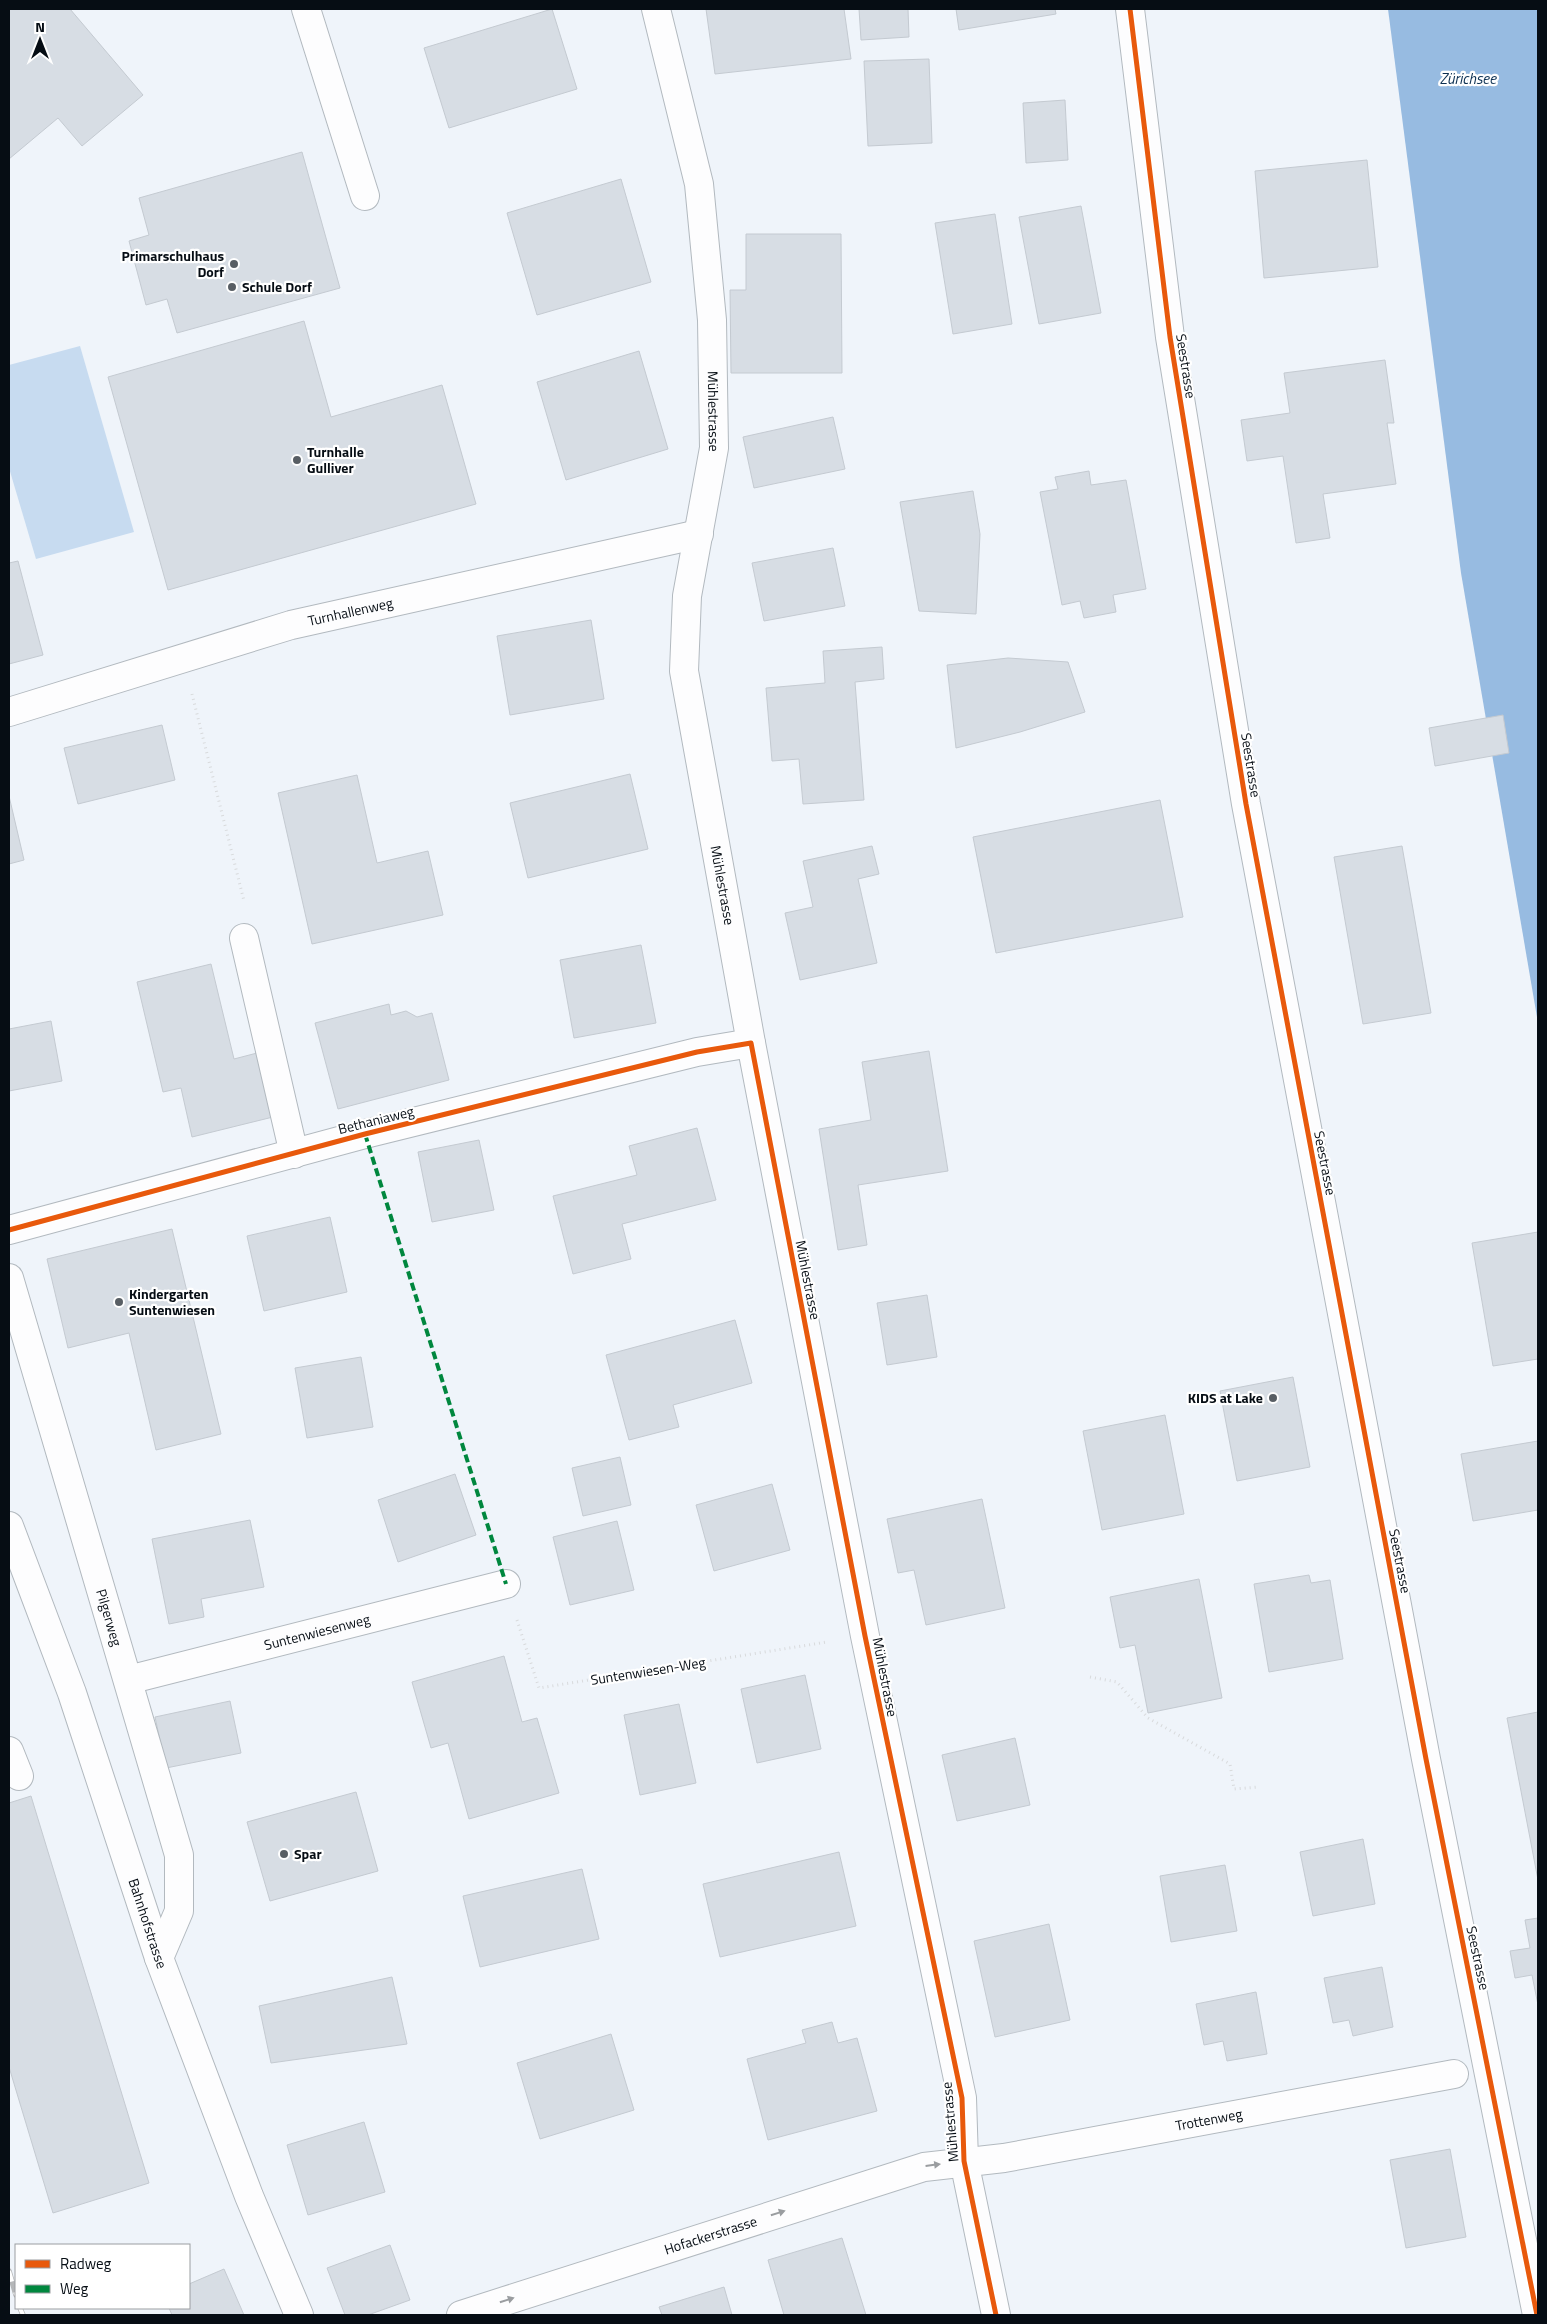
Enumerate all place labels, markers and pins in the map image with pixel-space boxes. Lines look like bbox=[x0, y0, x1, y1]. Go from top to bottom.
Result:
place label: Primarschulhaus Dorf bbox=[121, 245, 224, 282]
marker: Primarschulhaus Dorf bbox=[228, 258, 240, 270]
place label: Schule Dorf bbox=[242, 276, 312, 297]
marker: Schule Dorf bbox=[226, 281, 238, 293]
place label: Turnhalle Gulliver bbox=[307, 441, 364, 478]
marker: Turnhalle Gulliver bbox=[291, 454, 303, 466]
place label: Kindergarten Suntenwiesen bbox=[129, 1283, 215, 1320]
marker: Kindergarten Suntenwiesen bbox=[113, 1296, 125, 1308]
place label: KIDS at Lake bbox=[1188, 1387, 1263, 1408]
marker: KIDS at Lake bbox=[1267, 1392, 1279, 1404]
place label: Spar bbox=[294, 1843, 322, 1864]
marker: Spar bbox=[278, 1848, 290, 1860]

